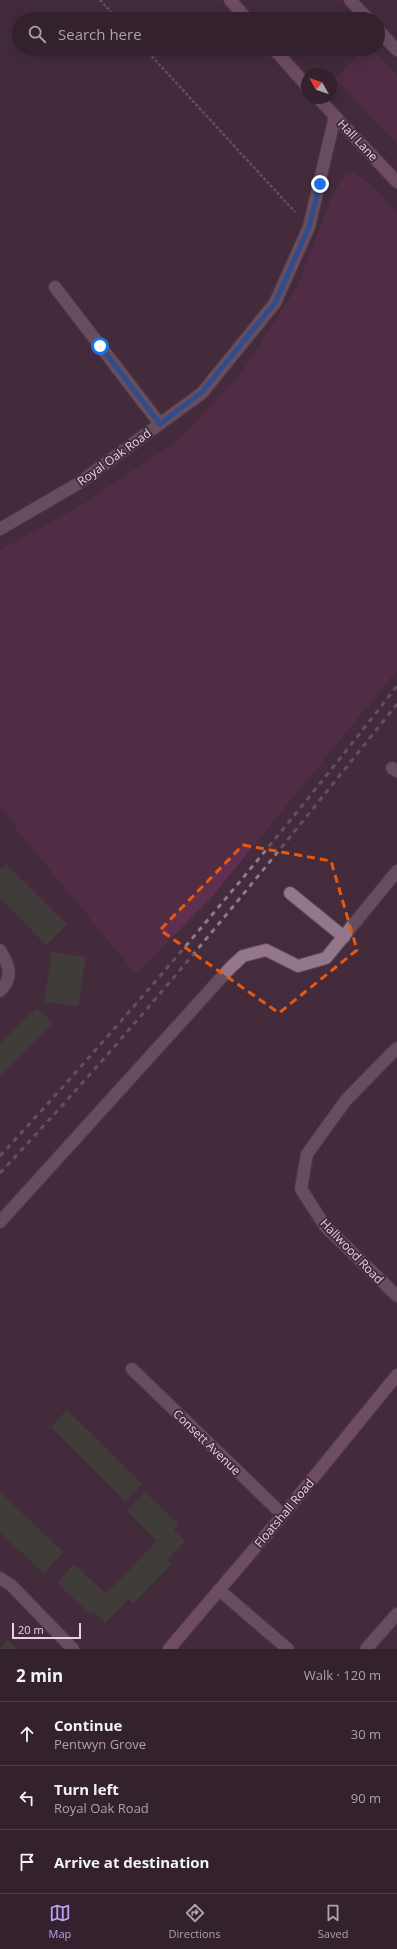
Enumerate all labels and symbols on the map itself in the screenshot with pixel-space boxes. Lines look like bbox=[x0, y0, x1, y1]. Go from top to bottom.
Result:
north arrow bbox=[301, 68, 337, 104]
street label: Hall Lane bbox=[334, 115, 382, 165]
route end bbox=[311, 175, 329, 193]
route start bbox=[91, 337, 109, 355]
street label: Royal Oak Road bbox=[74, 424, 154, 490]
street label: Hallwood Road bbox=[317, 1215, 387, 1287]
street label: Consett Avenue bbox=[169, 1405, 245, 1479]
street label: Floatshall Road bbox=[250, 1475, 318, 1551]
scale bar bbox=[12, 1621, 81, 1640]

